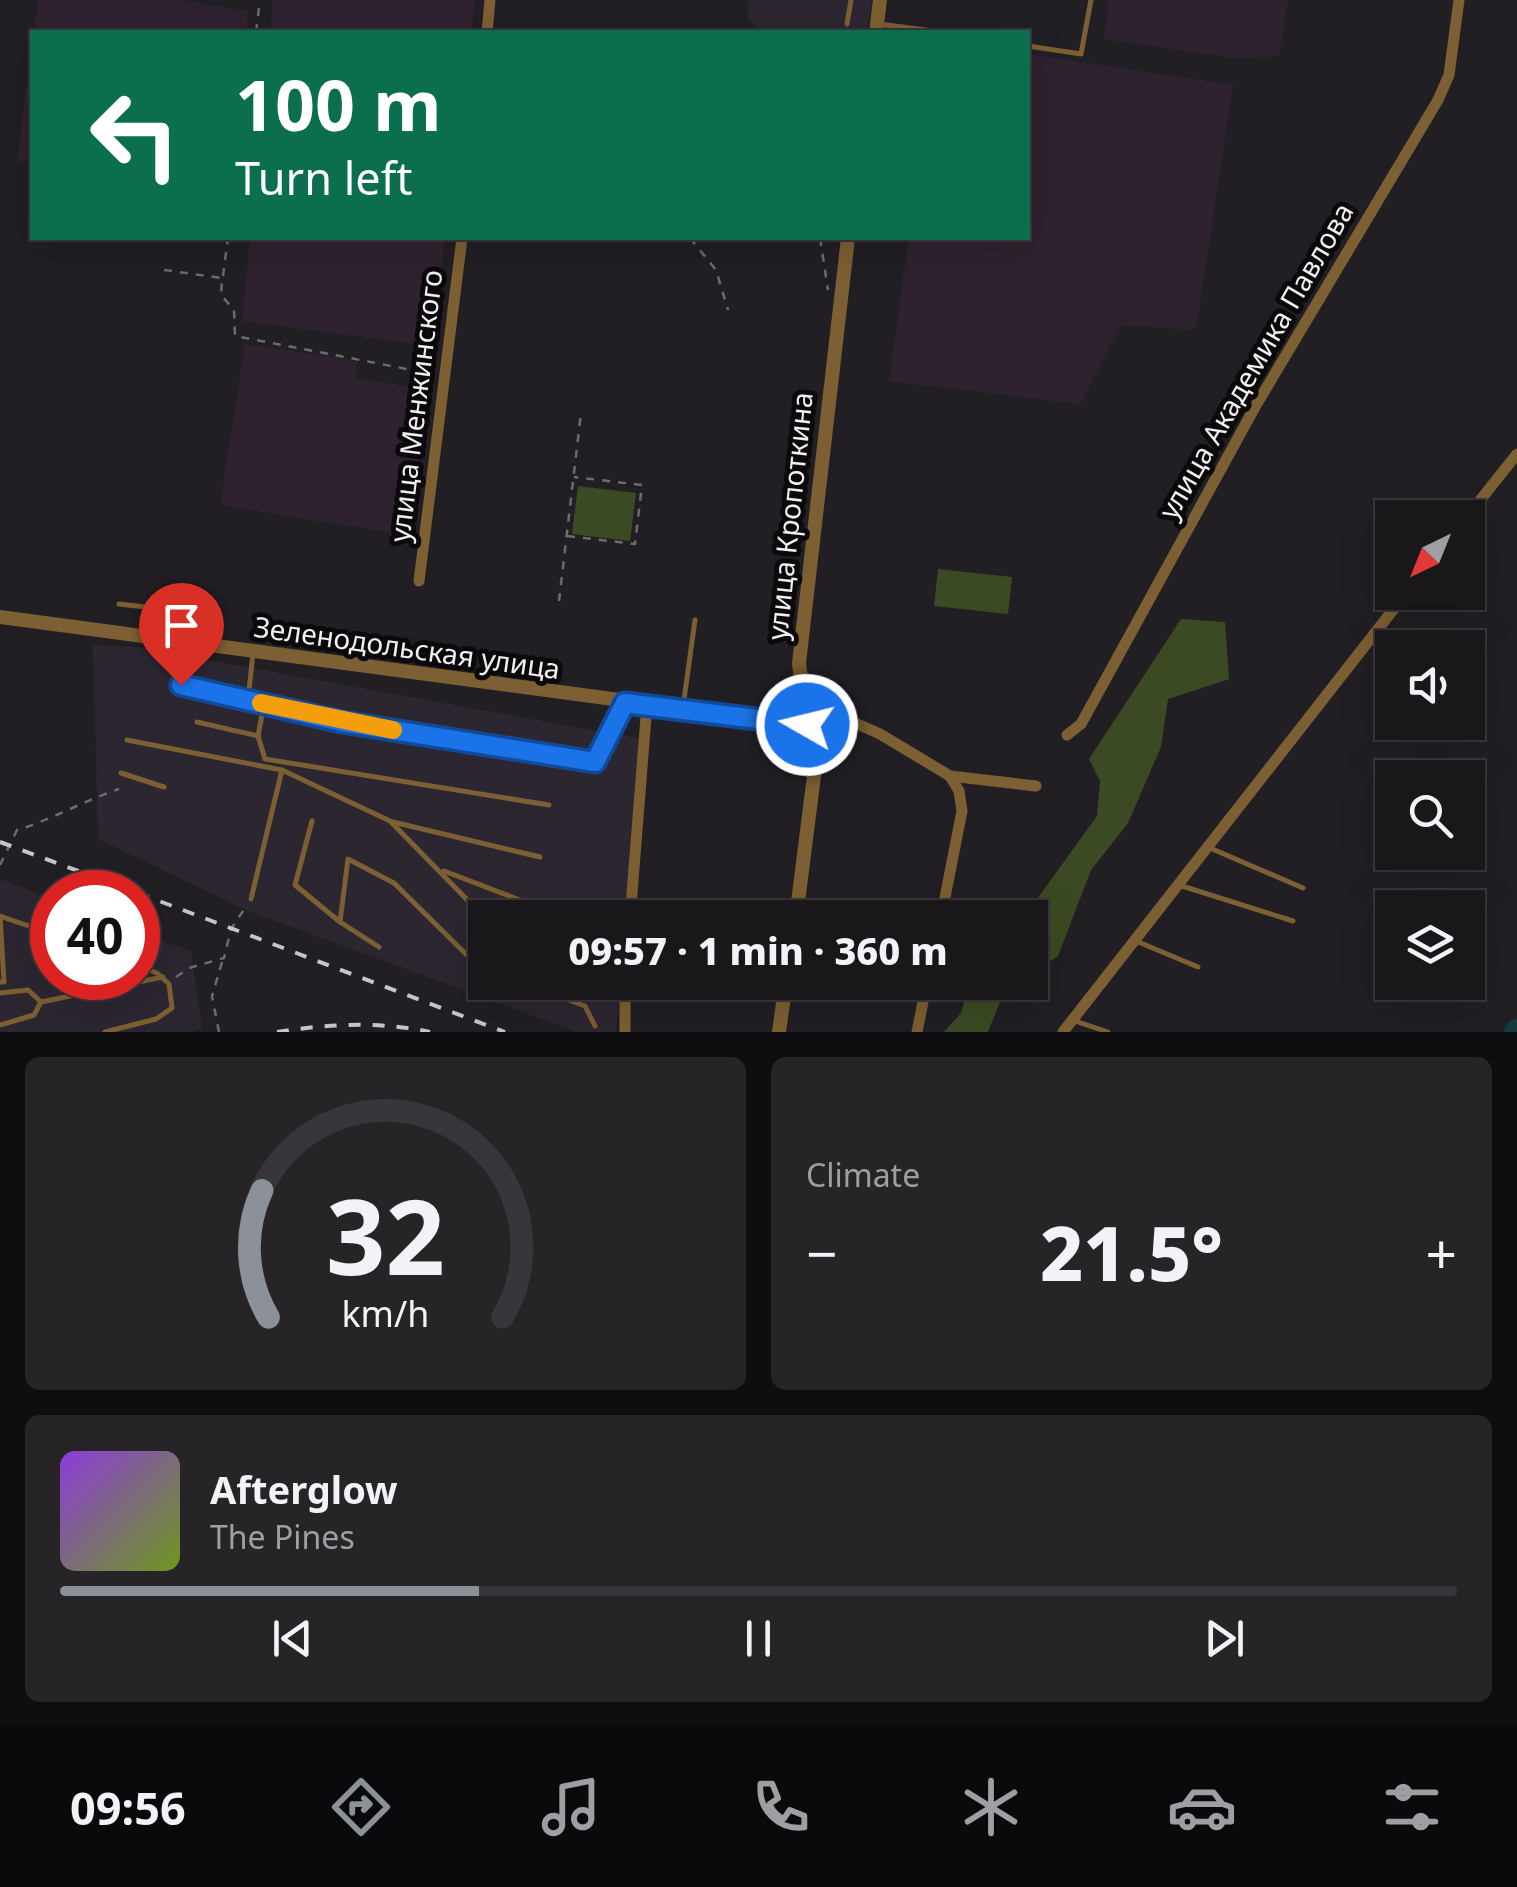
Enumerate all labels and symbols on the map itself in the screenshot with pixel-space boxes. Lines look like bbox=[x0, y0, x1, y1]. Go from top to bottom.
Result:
street label: улица Академика Павлова bbox=[1149, 195, 1361, 526]
street label: улица Менжинского bbox=[379, 268, 451, 544]
street label: улица Кропоткина bbox=[757, 390, 821, 642]
north arrow bbox=[1375, 500, 1485, 610]
pin bbox=[139, 583, 224, 686]
street label: Зеленодольская улица bbox=[252, 607, 563, 687]
position arrow bbox=[755, 673, 859, 777]
speed limit sign: 40 bbox=[30, 870, 160, 1000]

